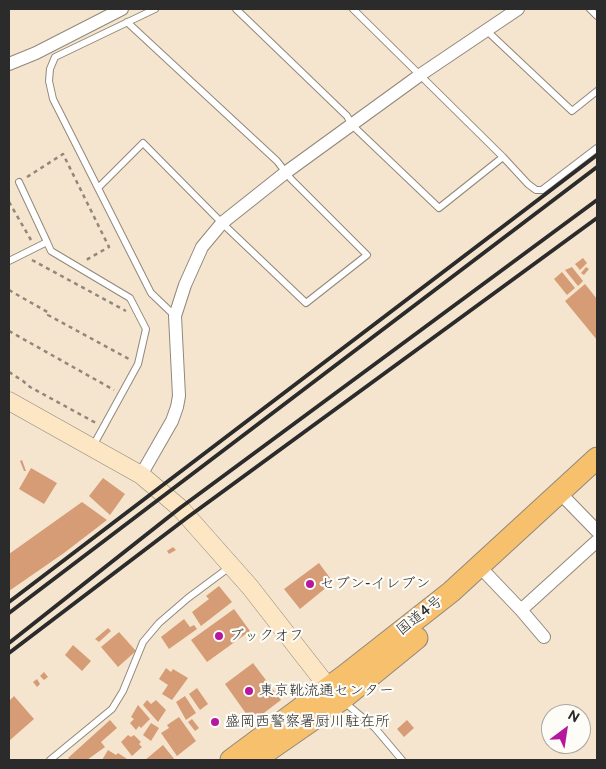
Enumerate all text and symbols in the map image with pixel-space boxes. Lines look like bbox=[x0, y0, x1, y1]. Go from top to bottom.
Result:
place label: セブン-イレブン bbox=[320, 575, 430, 593]
marker: セブン-イレブン bbox=[304, 578, 316, 590]
street label: 国道4号 bbox=[393, 592, 447, 640]
place label: ブックオフ bbox=[229, 627, 304, 645]
marker: ブックオフ bbox=[213, 630, 225, 642]
place label: 東京靴流通センター bbox=[259, 682, 394, 700]
marker: 東京靴流通センター bbox=[243, 685, 255, 697]
north arrow bbox=[541, 704, 591, 754]
text: N bbox=[565, 707, 582, 727]
place label: 盛岡西警察署厨川駐在所 bbox=[225, 713, 390, 731]
marker: 盛岡西警察署厨川駐在所 bbox=[209, 716, 221, 728]

